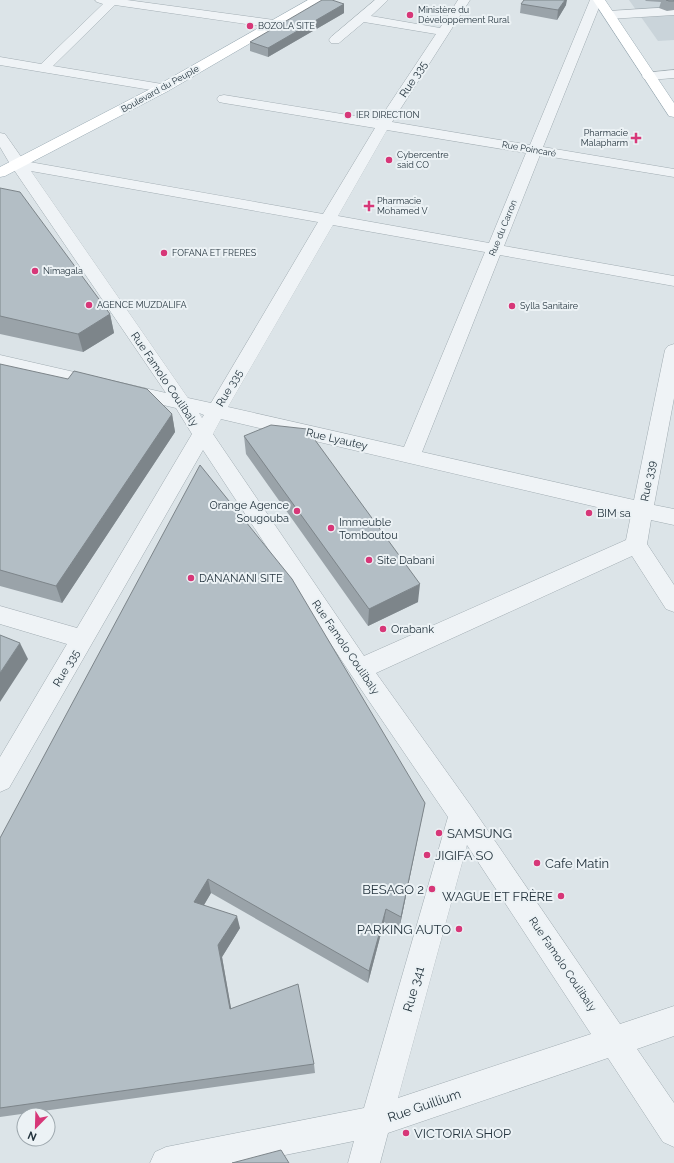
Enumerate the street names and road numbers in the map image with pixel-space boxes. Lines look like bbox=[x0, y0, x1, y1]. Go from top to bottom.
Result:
street label: Rue 335 bbox=[397, 59, 430, 100]
street label: Boulevard du Peuple bbox=[119, 63, 201, 115]
street label: Rue Poincaré bbox=[501, 139, 558, 159]
street label: Rue du Carron bbox=[487, 198, 519, 258]
street label: Rue Famolo Coulibaly bbox=[128, 330, 201, 429]
street label: Rue 335 bbox=[214, 367, 245, 409]
street label: Rue Lyautey bbox=[305, 426, 369, 453]
street label: Rue 339 bbox=[638, 460, 659, 503]
street label: Rue Famolo Coulibaly bbox=[309, 598, 382, 697]
street label: Rue 335 bbox=[50, 647, 82, 689]
street label: Rue Famolo Coulibaly bbox=[526, 915, 599, 1014]
street label: Rue 341 bbox=[400, 964, 427, 1014]
street label: Rue Guillium bbox=[386, 1086, 463, 1125]

